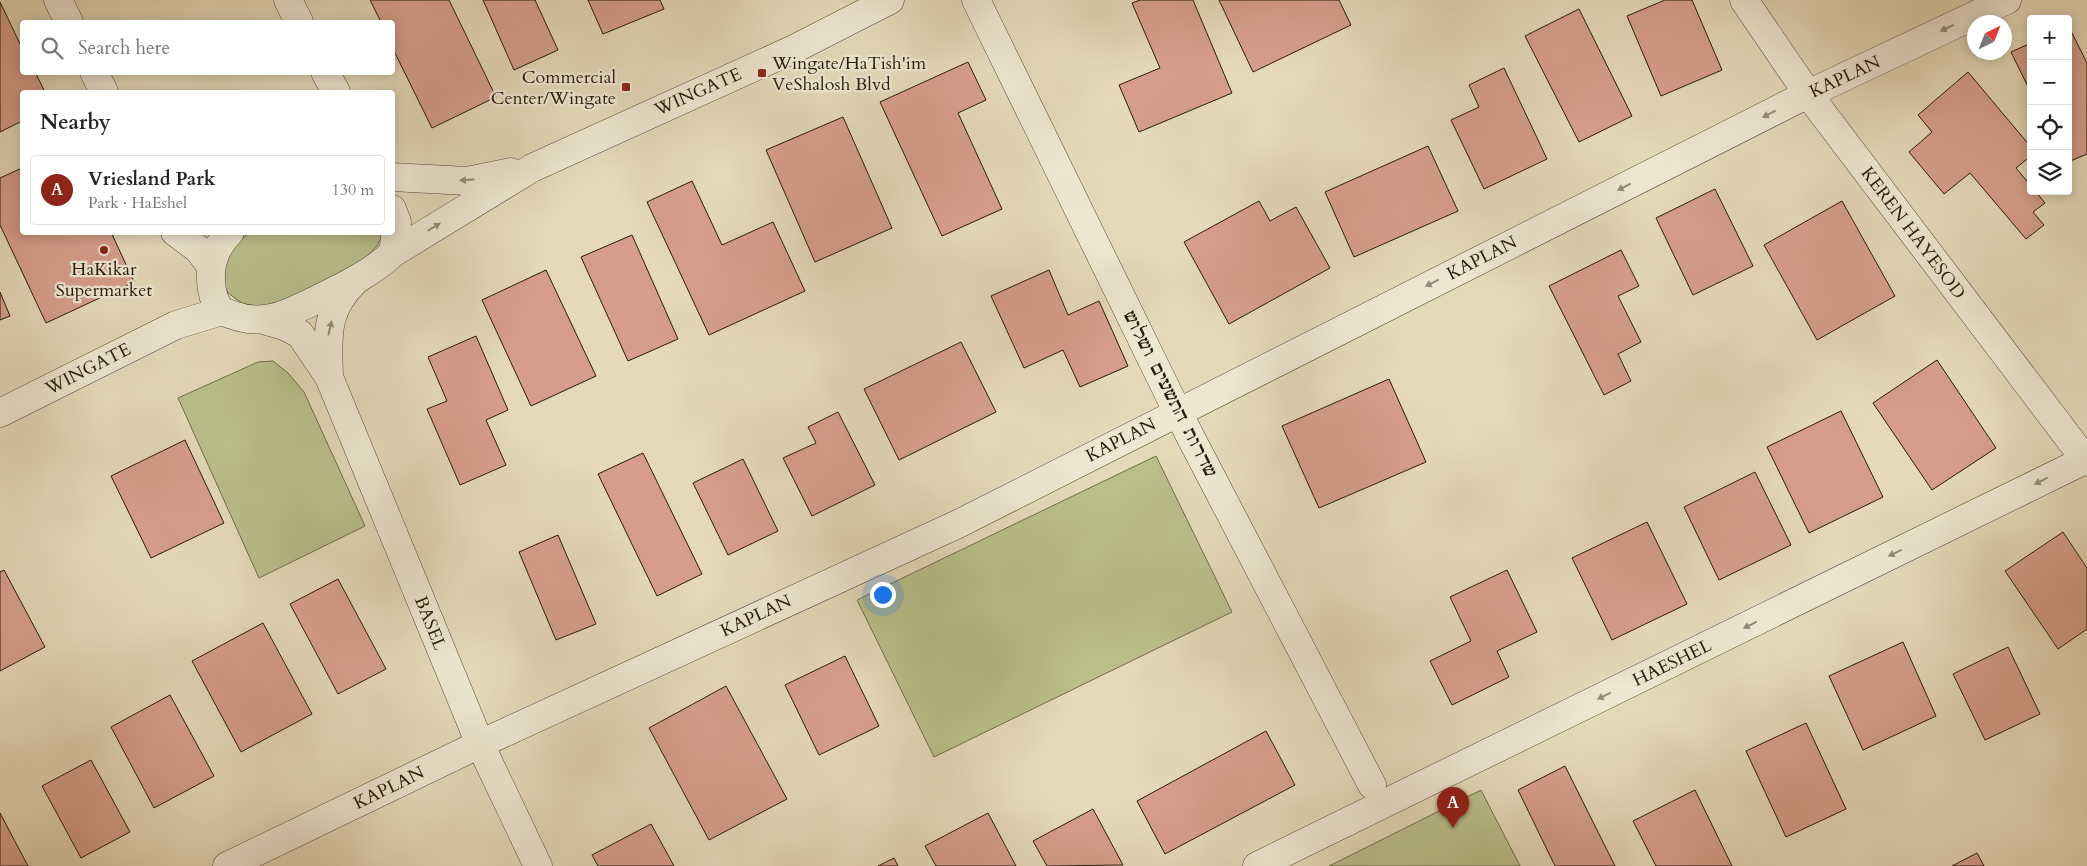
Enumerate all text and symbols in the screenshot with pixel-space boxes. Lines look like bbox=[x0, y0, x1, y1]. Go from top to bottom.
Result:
north arrow bbox=[1967, 15, 2012, 60]
map controls bbox=[2027, 15, 2072, 195]
button: + bbox=[2027, 15, 2072, 60]
search box bbox=[20, 20, 395, 75]
one-way arrow bbox=[1940, 25, 1954, 33]
icon: search bbox=[38, 34, 66, 62]
text: Search here bbox=[78, 35, 170, 61]
street label: KAPLAN bbox=[1805, 49, 1885, 104]
place label: Wingate/HaTish'im VeShalosh Blvd bbox=[771, 51, 927, 97]
button: − bbox=[2027, 60, 2072, 105]
street label: WINGATE bbox=[650, 62, 745, 123]
place label: Commercial Center/Wingate bbox=[491, 65, 616, 111]
marker: Wingate/HaTish'im VeShalosh Blvd bbox=[756, 67, 768, 79]
marker: Commercial Center/Wingate bbox=[620, 81, 632, 93]
button: locate bbox=[2027, 105, 2072, 150]
text: Nearby bbox=[40, 108, 111, 137]
one-way arrow bbox=[1762, 110, 1776, 118]
button: layers bbox=[2027, 150, 2072, 195]
street label: KEREN HAYESOD bbox=[1855, 162, 1971, 304]
text: Vriesland Park bbox=[88, 166, 216, 192]
one-way arrow bbox=[459, 177, 475, 185]
text: A bbox=[51, 179, 63, 201]
text: 130 m bbox=[332, 179, 374, 201]
one-way arrow bbox=[1617, 183, 1631, 191]
text: Park · HaEshel bbox=[88, 192, 187, 214]
one-way arrow bbox=[428, 223, 441, 232]
street label: KAPLAN bbox=[1443, 229, 1522, 286]
marker: HaKikar Supermarket bbox=[98, 244, 110, 256]
place label: HaKikar Supermarket bbox=[56, 257, 152, 303]
one-way arrow bbox=[1425, 279, 1439, 287]
street label: שדרות התשעים ושלוש bbox=[1117, 306, 1223, 482]
one-way arrow bbox=[326, 321, 334, 336]
street label: WINGATE bbox=[40, 337, 135, 402]
street label: KAPLAN bbox=[1082, 411, 1161, 468]
one-way arrow bbox=[2034, 477, 2048, 485]
one-way arrow bbox=[1888, 549, 1903, 557]
your location bbox=[870, 582, 896, 608]
street label: KAPLAN bbox=[716, 588, 796, 643]
street label: BASEL bbox=[408, 592, 452, 654]
one-way arrow bbox=[1742, 620, 1757, 629]
street label: HAESHEL bbox=[1628, 633, 1716, 693]
one-way arrow bbox=[1597, 692, 1611, 700]
street label: KAPLAN bbox=[349, 760, 429, 816]
pin: A bbox=[1437, 787, 1469, 828]

